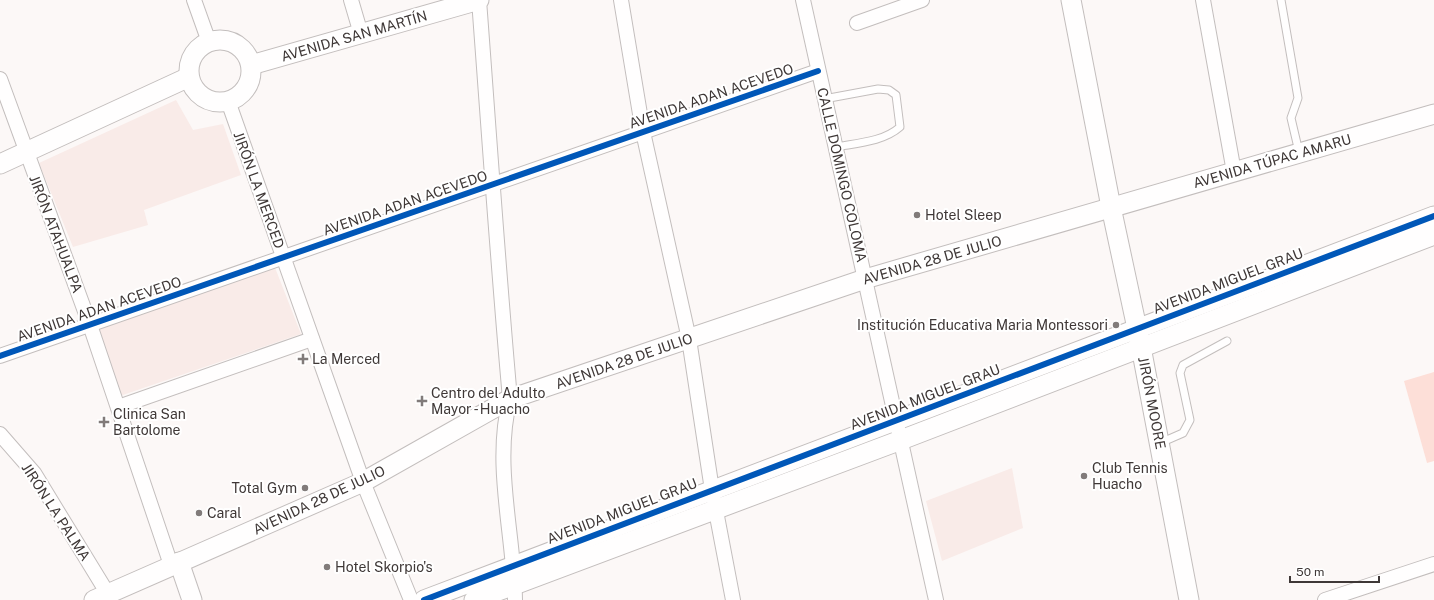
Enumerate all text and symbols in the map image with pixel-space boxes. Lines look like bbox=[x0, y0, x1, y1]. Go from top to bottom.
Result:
street label: AVENIDA SAN MARTÍN bbox=[279, 7, 429, 65]
street label: AVENIDA ADAN ACEVEDO bbox=[627, 60, 795, 132]
street label: CALLE DOMINGO COLOMA bbox=[814, 86, 870, 264]
street label: JIRÓN LA MERCED bbox=[230, 129, 289, 251]
street label: AVENIDA TÚPAC AMARU bbox=[1191, 129, 1353, 191]
street label: AVENIDA ADAN ACEVEDO bbox=[321, 167, 489, 239]
street label: JIRÓN ATAHUALPA bbox=[26, 172, 88, 295]
place label: Hotel Sleep bbox=[925, 207, 1002, 223]
marker: Hotel Sleep bbox=[912, 210, 922, 220]
street label: AVENIDA 28 DE JULIO bbox=[861, 232, 1003, 288]
street label: AVENIDA MIGUEL GRAU bbox=[1151, 245, 1305, 317]
street label: AVENIDA ADAN ACEVEDO bbox=[15, 273, 183, 345]
place label: Institución Educativa Maria Montessori bbox=[857, 317, 1108, 333]
marker: Institución Educativa Maria Montessori bbox=[1111, 320, 1121, 330]
street label: AVENIDA 28 DE JULIO bbox=[553, 330, 695, 392]
place label: La Merced bbox=[312, 351, 380, 367]
marker: La Merced bbox=[297, 353, 309, 365]
street label: JIRÓN MOORE bbox=[1135, 355, 1171, 451]
street label: AVENIDA MIGUEL GRAU bbox=[848, 361, 1002, 433]
place label: Centro del Adulto Mayor - Huacho bbox=[431, 385, 545, 417]
marker: Centro del Adulto Mayor - Huacho bbox=[416, 395, 428, 407]
place label: Clinica San Bartolome bbox=[113, 406, 186, 438]
marker: Clinica San Bartolome bbox=[98, 416, 110, 428]
street label: JIRÓN LA PALMA bbox=[19, 459, 95, 564]
place label: Club Tennis Huacho bbox=[1092, 460, 1168, 492]
street label: AVENIDA 28 DE JULIO bbox=[250, 462, 388, 538]
marker: Club Tennis Huacho bbox=[1079, 471, 1089, 481]
street label: AVENIDA MIGUEL GRAU bbox=[545, 475, 699, 547]
place label: Total Gym bbox=[231, 480, 297, 496]
marker: Total Gym bbox=[300, 483, 310, 493]
place label: Caral bbox=[207, 505, 242, 521]
marker: Caral bbox=[194, 508, 204, 518]
scale bar bbox=[1290, 558, 1379, 584]
place label: Hotel Skorpio's bbox=[335, 559, 433, 575]
marker: Hotel Skorpio's bbox=[322, 562, 332, 572]
text: 50 m bbox=[1296, 565, 1324, 579]

